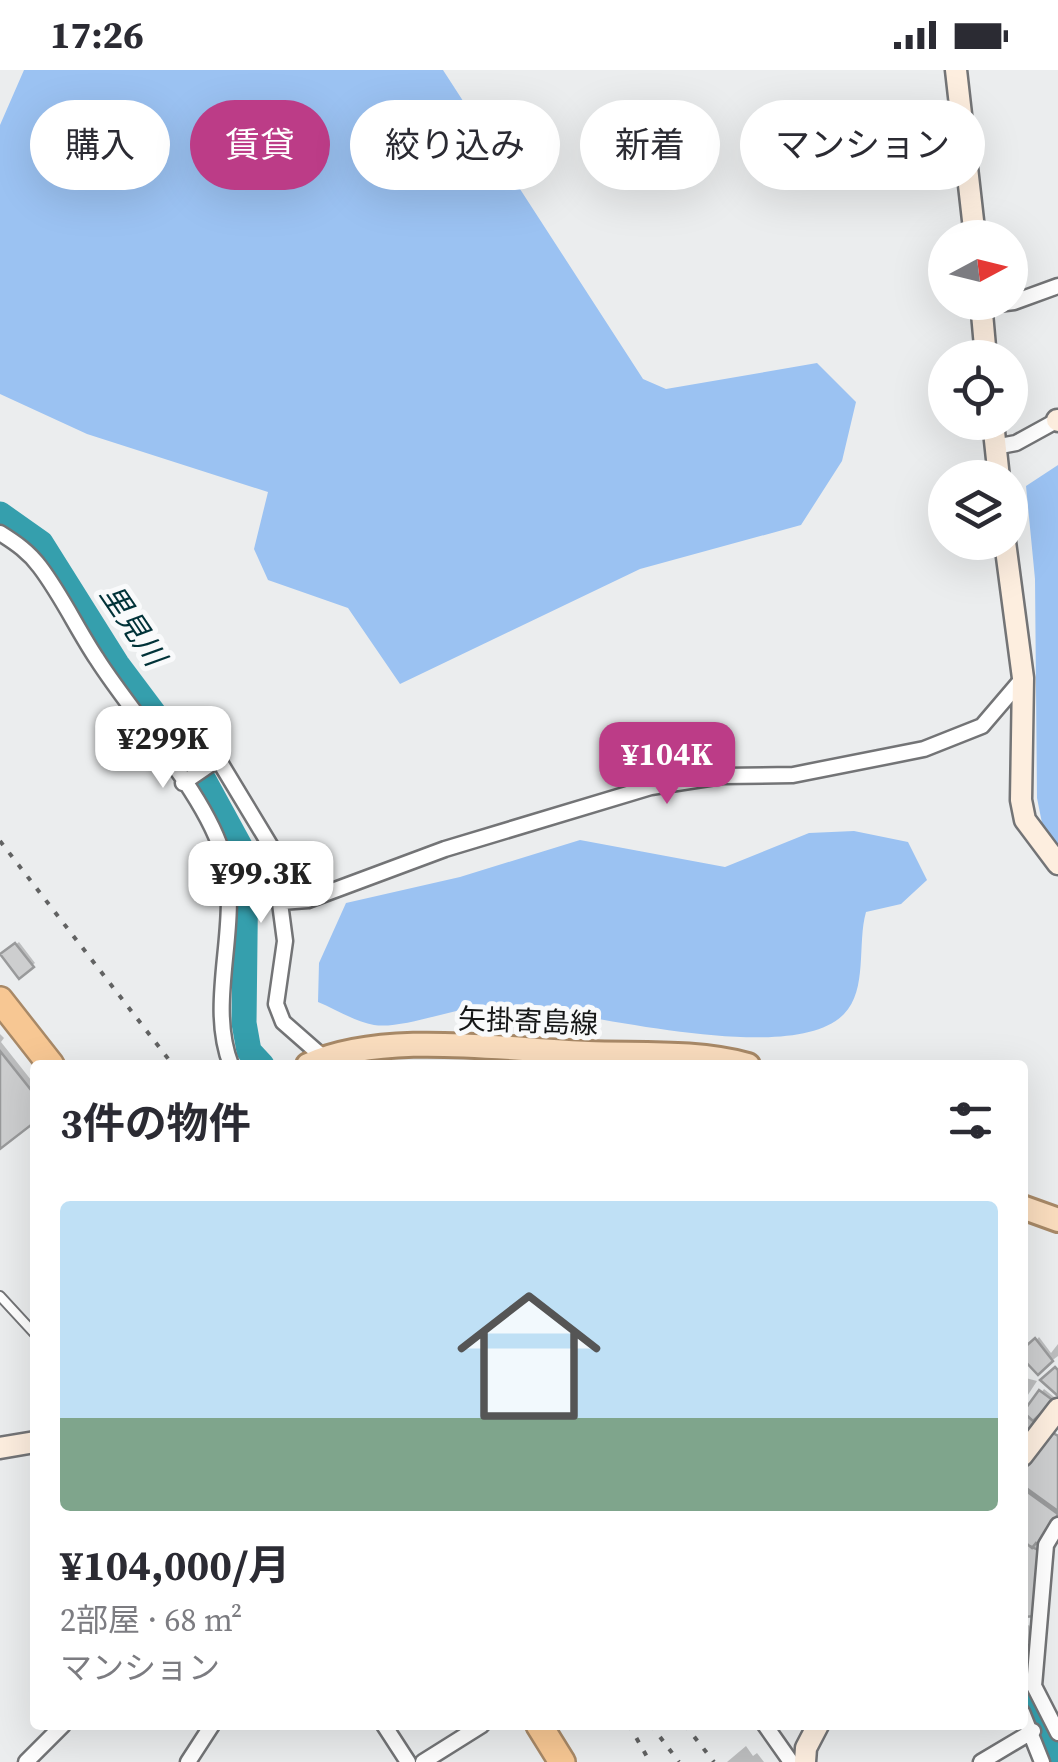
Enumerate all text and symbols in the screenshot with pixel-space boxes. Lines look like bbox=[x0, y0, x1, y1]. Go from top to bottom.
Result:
text: 17:26 bbox=[50, 9, 144, 61]
chip: 購入 bbox=[30, 100, 170, 190]
chip: 賃貸 bbox=[190, 100, 330, 190]
chip: 絞り込み bbox=[350, 100, 560, 190]
chip: 新着 bbox=[580, 100, 720, 190]
chip: マンション bbox=[740, 100, 985, 190]
north arrow bbox=[928, 220, 1028, 320]
map controls bbox=[928, 220, 1028, 560]
button: locate bbox=[928, 340, 1028, 440]
button: layers bbox=[928, 460, 1028, 560]
water label: 里見川 bbox=[91, 576, 177, 676]
pin: ¥299K bbox=[93, 706, 233, 791]
text: ¥299K bbox=[117, 716, 209, 760]
pin: ¥104K bbox=[597, 722, 737, 807]
text: ¥104K bbox=[621, 732, 713, 776]
pin: ¥99.3K bbox=[180, 841, 342, 926]
text: ¥99.3K bbox=[210, 851, 312, 895]
street label: 矢掛寄島線 bbox=[457, 1000, 599, 1042]
icon: filters bbox=[943, 1093, 998, 1148]
text: 3件の物件 bbox=[60, 1094, 251, 1152]
icon: home bbox=[439, 1266, 619, 1446]
text: ¥104,000/月 bbox=[60, 1536, 290, 1594]
text: 2部屋 · 68 m² bbox=[60, 1598, 242, 1642]
text: マンション bbox=[60, 1646, 220, 1690]

